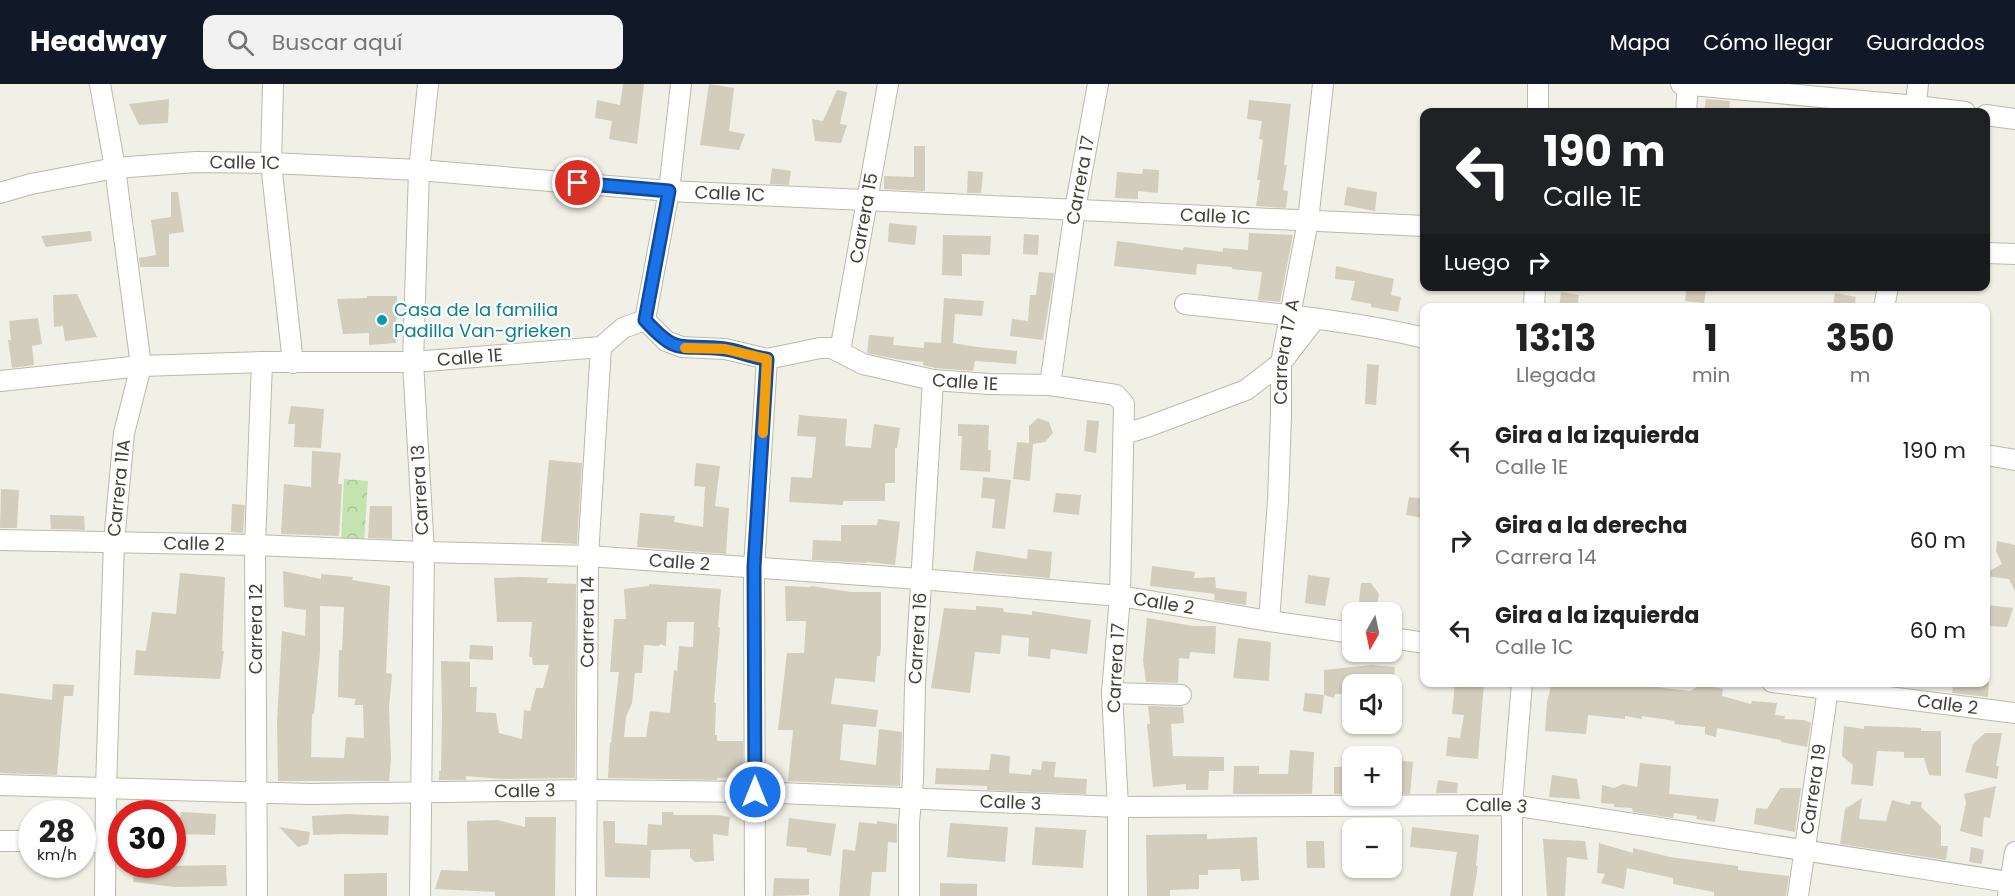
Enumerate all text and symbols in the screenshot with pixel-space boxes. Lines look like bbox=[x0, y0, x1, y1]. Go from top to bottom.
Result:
search box bbox=[203, 15, 623, 69]
text: Headway bbox=[30, 22, 167, 61]
icon: search bbox=[224, 26, 257, 59]
text: Buscar aquí bbox=[272, 27, 402, 58]
text: Mapa bbox=[1610, 28, 1670, 57]
text: Cómo llegar bbox=[1703, 28, 1833, 57]
text: Guardados bbox=[1866, 28, 1985, 57]
text: 190 m bbox=[1543, 122, 1665, 181]
icon: left bbox=[1444, 132, 1522, 210]
street label: Carrera 17 bbox=[1060, 133, 1100, 226]
street label: Calle 1C bbox=[210, 149, 281, 175]
pin bbox=[552, 157, 603, 208]
icon: arrive bbox=[561, 166, 594, 199]
street label: Carrera 15 bbox=[843, 171, 884, 265]
text: Calle 1E bbox=[1543, 178, 1642, 215]
street label: Calle 1C bbox=[694, 179, 766, 207]
street label: Calle 1C bbox=[1180, 202, 1251, 230]
icon: right bbox=[1522, 246, 1555, 279]
text: Luego bbox=[1444, 247, 1510, 278]
place label: Casa de la familia Padilla Van-grieken bbox=[394, 297, 571, 343]
street label: Carrera 17 A bbox=[1268, 297, 1305, 405]
marker: Casa de la familia Padilla Van-grieken bbox=[375, 313, 389, 327]
text: 13:13 bbox=[1516, 313, 1596, 364]
text: 1 bbox=[1704, 313, 1718, 364]
text: 350 bbox=[1826, 313, 1894, 364]
street label: Calle 1E bbox=[436, 342, 504, 372]
text: Llegada bbox=[1516, 361, 1596, 389]
text: min bbox=[1692, 361, 1730, 389]
text: m bbox=[1850, 361, 1870, 389]
street label: Calle 1E bbox=[931, 367, 998, 396]
text: Gira a la izquierda bbox=[1495, 420, 1699, 451]
icon: left bbox=[1444, 434, 1477, 467]
text: 190 m bbox=[1903, 435, 1966, 466]
street label: Carrera 11A bbox=[101, 438, 136, 538]
street label: Carrera 13 bbox=[405, 444, 434, 536]
text: Calle 1E bbox=[1495, 453, 1568, 481]
text: Gira a la derecha bbox=[1495, 510, 1688, 541]
icon: right bbox=[1444, 524, 1477, 557]
text: 60 m bbox=[1910, 525, 1966, 556]
street label: Calle 2 bbox=[163, 530, 225, 556]
text: Carrera 14 bbox=[1495, 543, 1597, 571]
street label: Calle 2 bbox=[648, 547, 711, 576]
street label: Carrera 14 bbox=[574, 576, 600, 668]
street label: Carrera 12 bbox=[243, 584, 268, 674]
street label: Calle 2 bbox=[1131, 585, 1196, 620]
street label: Carrera 16 bbox=[902, 592, 932, 685]
text: Gira a la izquierda bbox=[1495, 600, 1699, 631]
north arrow bbox=[1342, 602, 1402, 662]
map controls bbox=[1342, 602, 1402, 878]
icon: left bbox=[1444, 614, 1477, 647]
text: 60 m bbox=[1910, 615, 1966, 646]
street label: Carrera 17 bbox=[1101, 622, 1130, 714]
text: Calle 1C bbox=[1495, 633, 1573, 661]
button: sound bbox=[1342, 674, 1402, 734]
street label: Calle 2 bbox=[1916, 688, 1980, 720]
street label: Carrera 19 bbox=[1794, 742, 1832, 836]
button: + bbox=[1342, 746, 1402, 806]
position arrow bbox=[723, 760, 787, 824]
street label: Calle 3 bbox=[494, 777, 556, 803]
street label: Calle 3 bbox=[979, 788, 1042, 816]
street label: Calle 3 bbox=[1466, 792, 1529, 819]
speed limit sign: 30 bbox=[108, 800, 186, 878]
text: 28 bbox=[39, 810, 75, 853]
button: − bbox=[1342, 818, 1402, 878]
text: km/h bbox=[37, 844, 77, 865]

